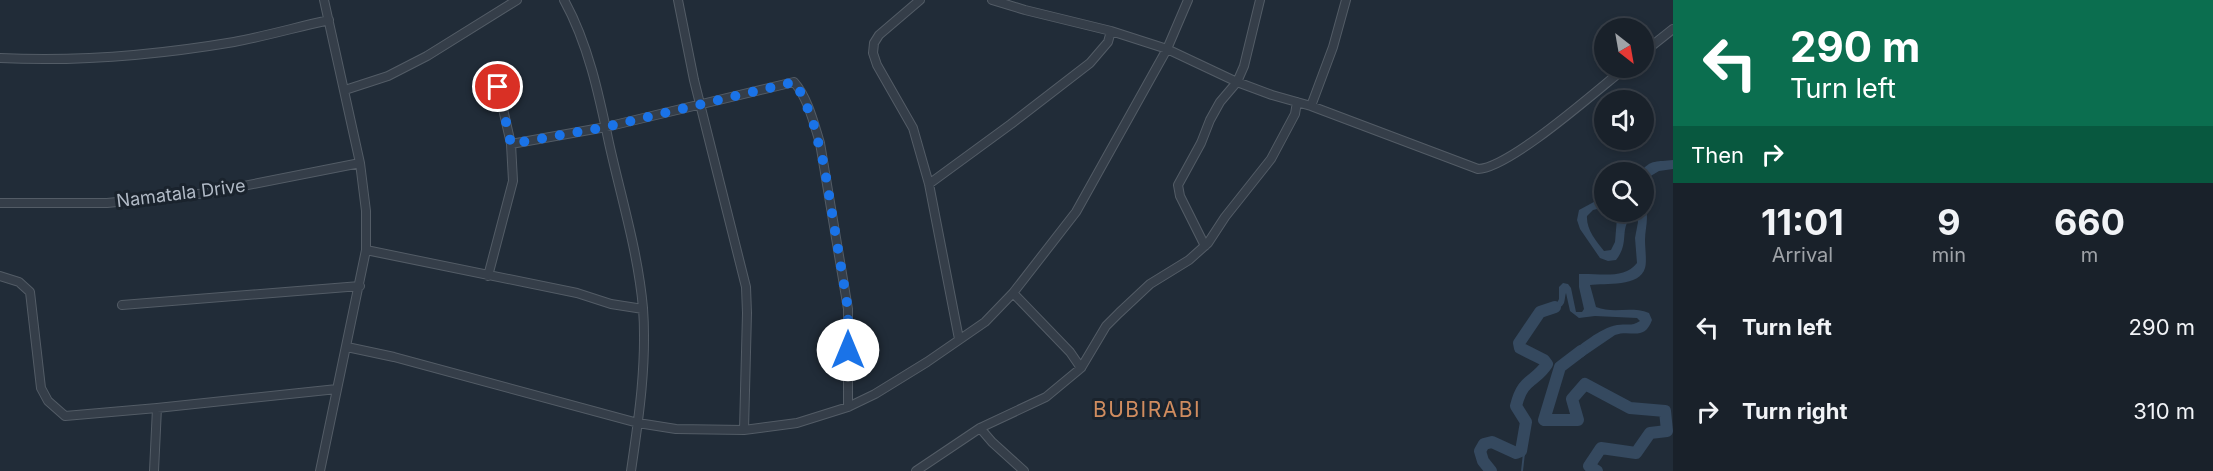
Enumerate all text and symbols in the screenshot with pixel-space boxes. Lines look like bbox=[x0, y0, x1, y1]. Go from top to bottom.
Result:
north arrow bbox=[1594, 18, 1654, 78]
map controls bbox=[1594, 18, 1654, 222]
text: 290 m bbox=[1790, 21, 1920, 72]
icon: left bbox=[1691, 24, 1769, 102]
pin bbox=[472, 61, 523, 112]
icon: arrive bbox=[481, 70, 514, 103]
text: Turn left bbox=[1790, 72, 1896, 105]
button: sound bbox=[1594, 90, 1654, 150]
icon: right bbox=[1756, 138, 1789, 171]
text: Then bbox=[1691, 142, 1744, 168]
button: search bbox=[1594, 162, 1654, 222]
street label: Namatala Drive bbox=[115, 175, 247, 211]
text: 11:01 bbox=[1761, 200, 1844, 244]
text: 9 bbox=[1937, 200, 1961, 244]
text: 660 bbox=[2054, 200, 2125, 244]
text: Arrival bbox=[1772, 243, 1833, 267]
text: min bbox=[1932, 243, 1966, 267]
text: m bbox=[2081, 243, 2098, 267]
icon: left bbox=[1691, 311, 1724, 344]
text: Turn left bbox=[1742, 314, 1832, 340]
text: 290 m bbox=[2129, 314, 2195, 340]
position arrow bbox=[816, 318, 880, 382]
icon: right bbox=[1691, 395, 1724, 428]
district label: BUBIRABI bbox=[1093, 397, 1201, 422]
text: Turn right bbox=[1742, 398, 1848, 424]
text: 310 m bbox=[2133, 398, 2195, 424]

